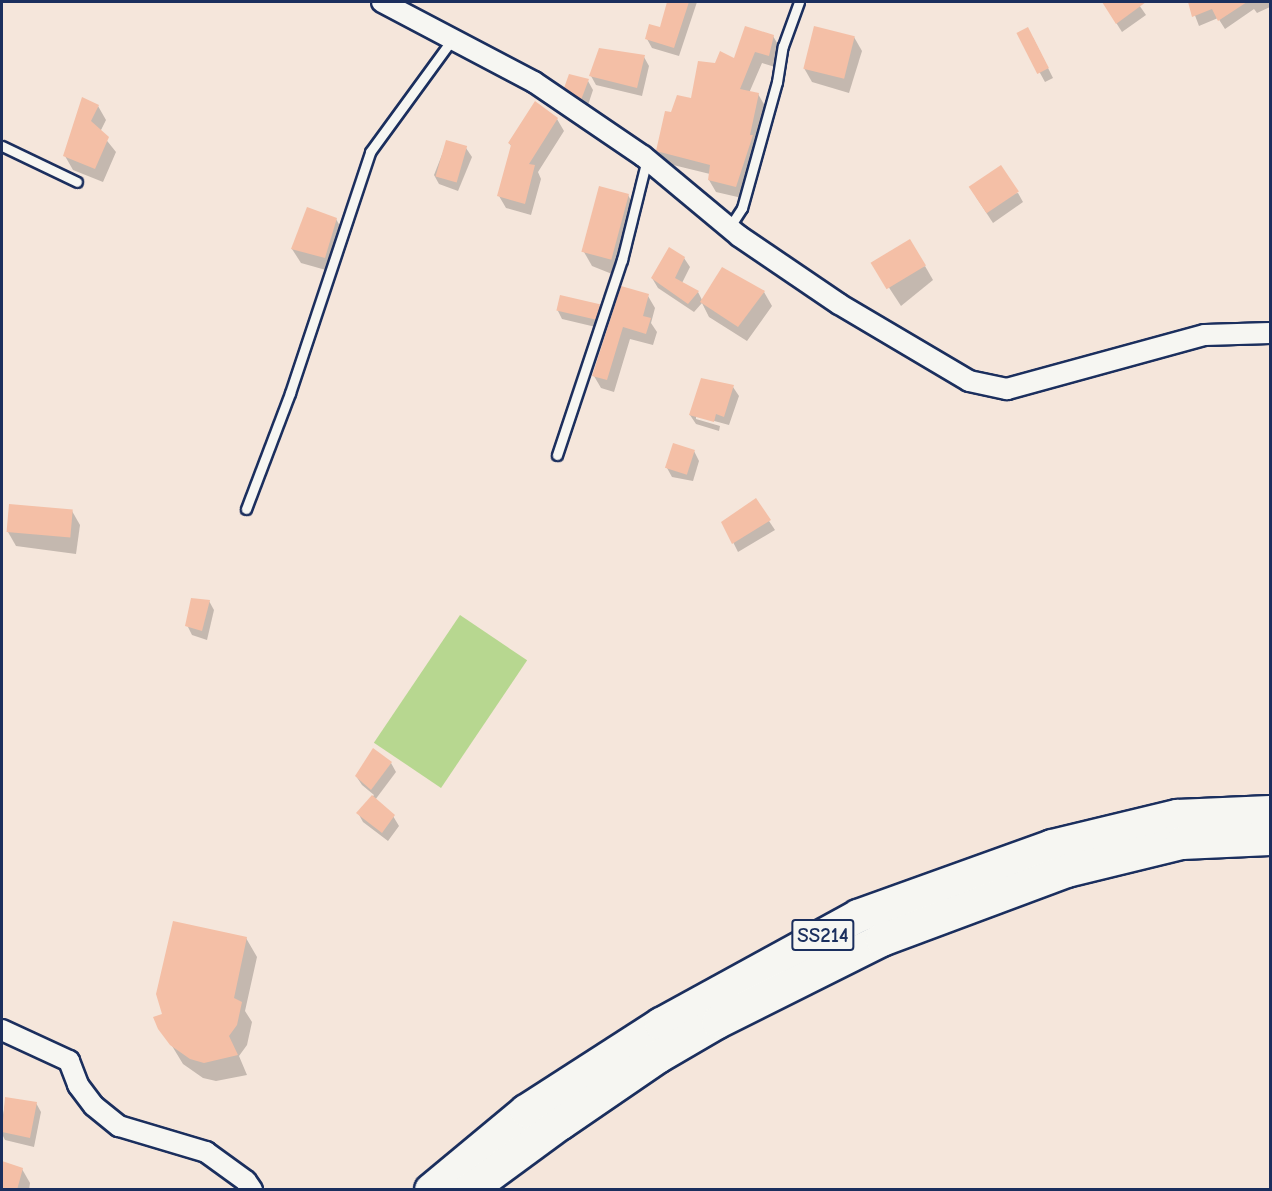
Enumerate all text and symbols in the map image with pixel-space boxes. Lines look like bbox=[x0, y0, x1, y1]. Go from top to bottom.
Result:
road number: SS214 bbox=[790, 917, 856, 953]

